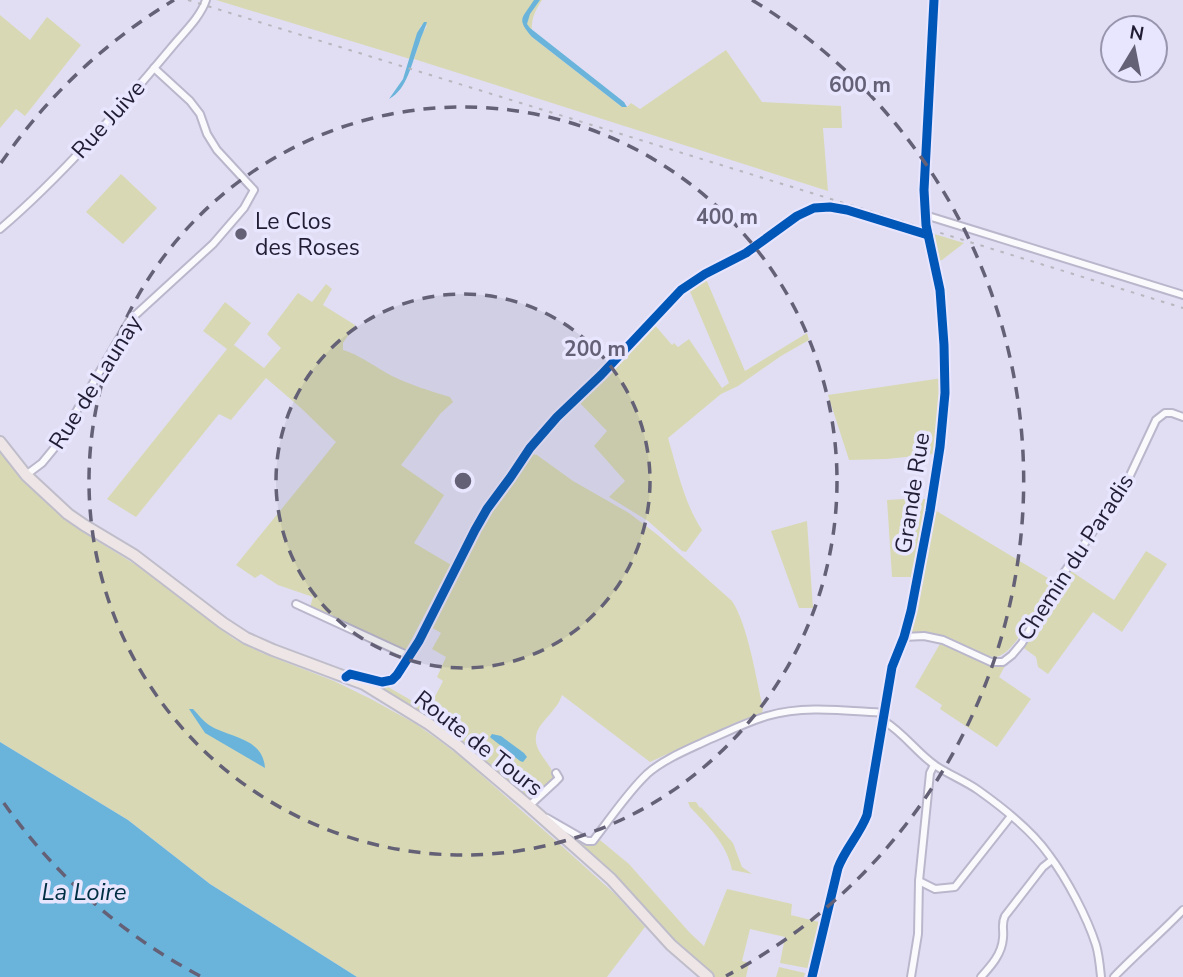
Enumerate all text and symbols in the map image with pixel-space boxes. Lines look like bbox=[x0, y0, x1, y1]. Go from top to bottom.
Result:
north arrow bbox=[1099, 14, 1169, 84]
text: N bbox=[1128, 19, 1146, 47]
text: 600 m bbox=[829, 71, 891, 99]
street label: Rue Juive bbox=[65, 73, 152, 165]
text: 400 m bbox=[696, 203, 758, 231]
place label: Le Clos des Roses bbox=[255, 206, 360, 263]
marker: Le Clos des Roses bbox=[233, 226, 249, 242]
street label: Rue de Launay bbox=[42, 309, 149, 455]
text: 200 m bbox=[564, 335, 626, 363]
street label: Grande Rue bbox=[888, 430, 937, 556]
street label: Chemin du Paradis bbox=[1010, 468, 1141, 647]
centre of rings bbox=[451, 469, 475, 493]
street label: Route de Tours bbox=[408, 683, 549, 803]
water label: La Loire bbox=[42, 876, 127, 908]

